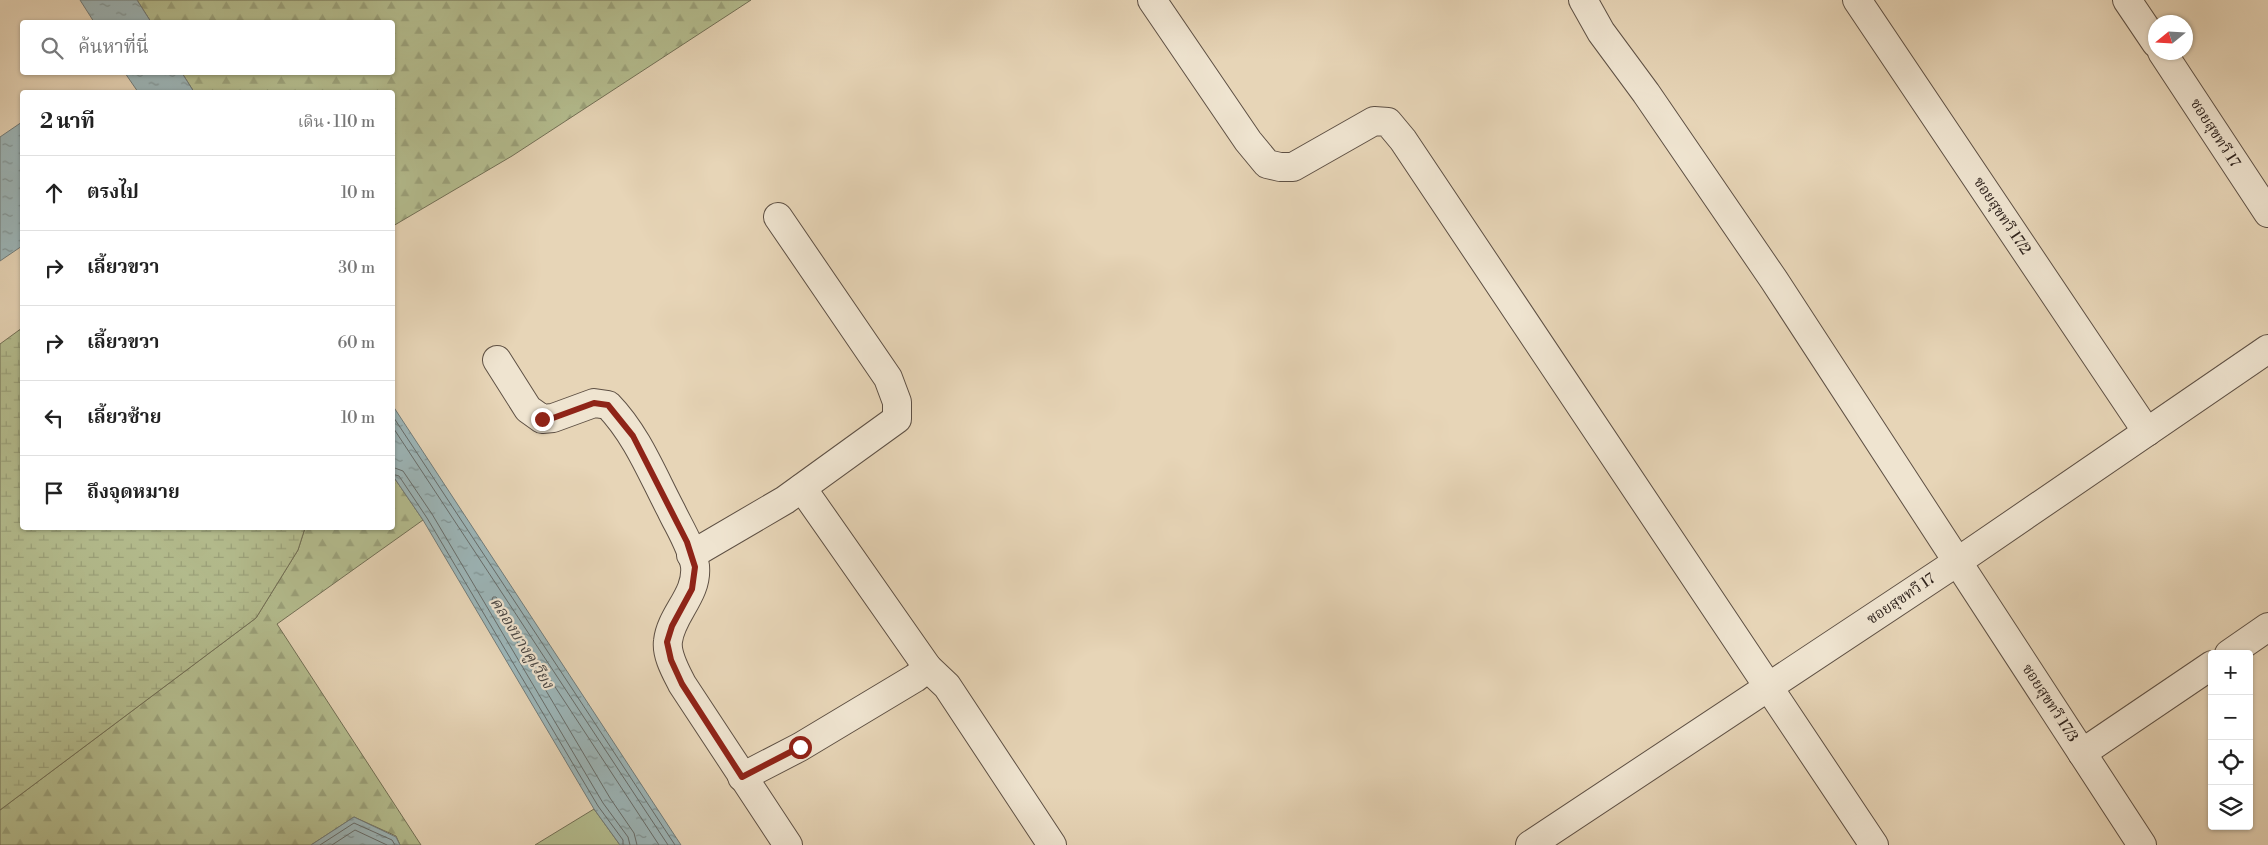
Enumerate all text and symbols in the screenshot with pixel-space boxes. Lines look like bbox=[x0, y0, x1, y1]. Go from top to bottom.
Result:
north arrow bbox=[2148, 15, 2193, 60]
search box bbox=[20, 20, 395, 75]
icon: search bbox=[38, 34, 66, 62]
text: ค้นหาที่นี่ bbox=[78, 35, 149, 59]
street label: ซอยสุขทวี 17 bbox=[2185, 95, 2245, 172]
text: 2 นาที bbox=[40, 109, 95, 135]
text: เดิน · 110 m bbox=[298, 112, 375, 132]
street label: ซอยสุขทวี 17/2 bbox=[1968, 173, 2035, 259]
icon: ahead bbox=[40, 179, 68, 207]
text: ตรงไป bbox=[87, 180, 139, 204]
text: 10 m bbox=[341, 183, 375, 203]
icon: right bbox=[40, 254, 68, 282]
text: เลี้ยวขวา bbox=[87, 255, 159, 279]
text: 30 m bbox=[338, 258, 375, 278]
icon: right bbox=[40, 329, 68, 357]
text: เลี้ยวขวา bbox=[87, 330, 159, 354]
text: 60 m bbox=[337, 333, 375, 353]
icon: left bbox=[40, 404, 68, 432]
text: เลี้ยวซ้าย bbox=[87, 405, 161, 429]
text: 10 m bbox=[341, 408, 375, 428]
route end bbox=[531, 408, 554, 431]
icon: arrive bbox=[40, 479, 68, 507]
text: ถึงจุดหมาย bbox=[87, 480, 180, 504]
street label: ซอยสุขทวี 17 bbox=[1863, 569, 1940, 630]
water label: คลองบางคูเวียง bbox=[486, 593, 559, 693]
map controls bbox=[2208, 650, 2253, 830]
button: + bbox=[2208, 650, 2253, 695]
street label: ซอยสุขทวี 17/3 bbox=[2017, 660, 2082, 746]
button: − bbox=[2208, 695, 2253, 740]
route start bbox=[789, 736, 812, 759]
button: locate bbox=[2208, 740, 2253, 785]
button: layers bbox=[2208, 785, 2253, 830]

